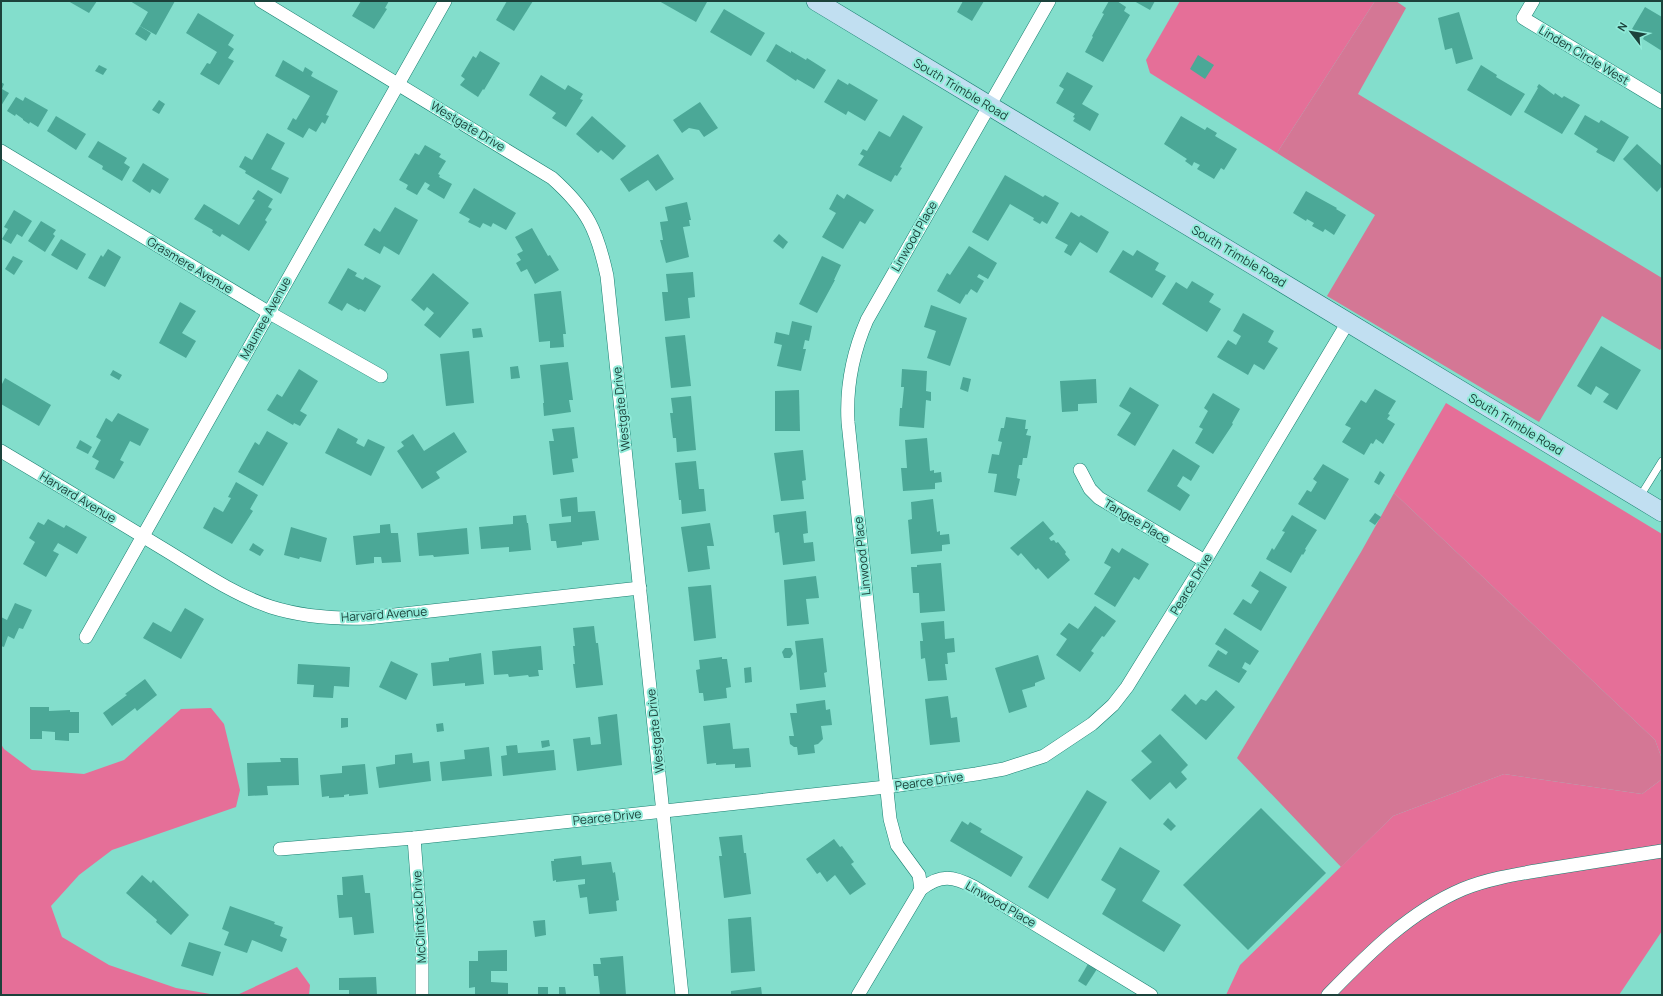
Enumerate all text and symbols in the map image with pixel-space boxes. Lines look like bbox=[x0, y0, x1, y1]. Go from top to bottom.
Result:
north arrow bbox=[1611, 12, 1651, 52]
text: N bbox=[1614, 19, 1631, 34]
street label: Linden Circle West bbox=[1536, 21, 1632, 89]
street label: South Trimble Road bbox=[911, 54, 1011, 124]
street label: Westgate Drive bbox=[427, 97, 509, 155]
street label: Linwood Place bbox=[887, 198, 941, 274]
street label: South Trimble Road bbox=[1189, 221, 1289, 291]
street label: Grasmere Avenue bbox=[144, 233, 236, 297]
street label: Maumee Avenue bbox=[235, 274, 295, 362]
street label: Westgate Drive bbox=[608, 366, 634, 452]
street label: South Trimble Road bbox=[1466, 389, 1566, 459]
street label: Harvard Avenue bbox=[37, 467, 119, 527]
street label: Tangee Place bbox=[1101, 495, 1173, 547]
street label: Linwood Place bbox=[849, 516, 875, 596]
street label: Pearce Drive bbox=[1166, 550, 1216, 618]
street label: Harvard Avenue bbox=[340, 603, 428, 625]
street label: Westgate Drive bbox=[642, 688, 668, 774]
street label: Pearce Drive bbox=[894, 768, 964, 794]
street label: Pearce Drive bbox=[572, 805, 642, 829]
street label: McClintock Drive bbox=[408, 870, 430, 964]
street label: Linwood Place bbox=[963, 877, 1039, 931]

